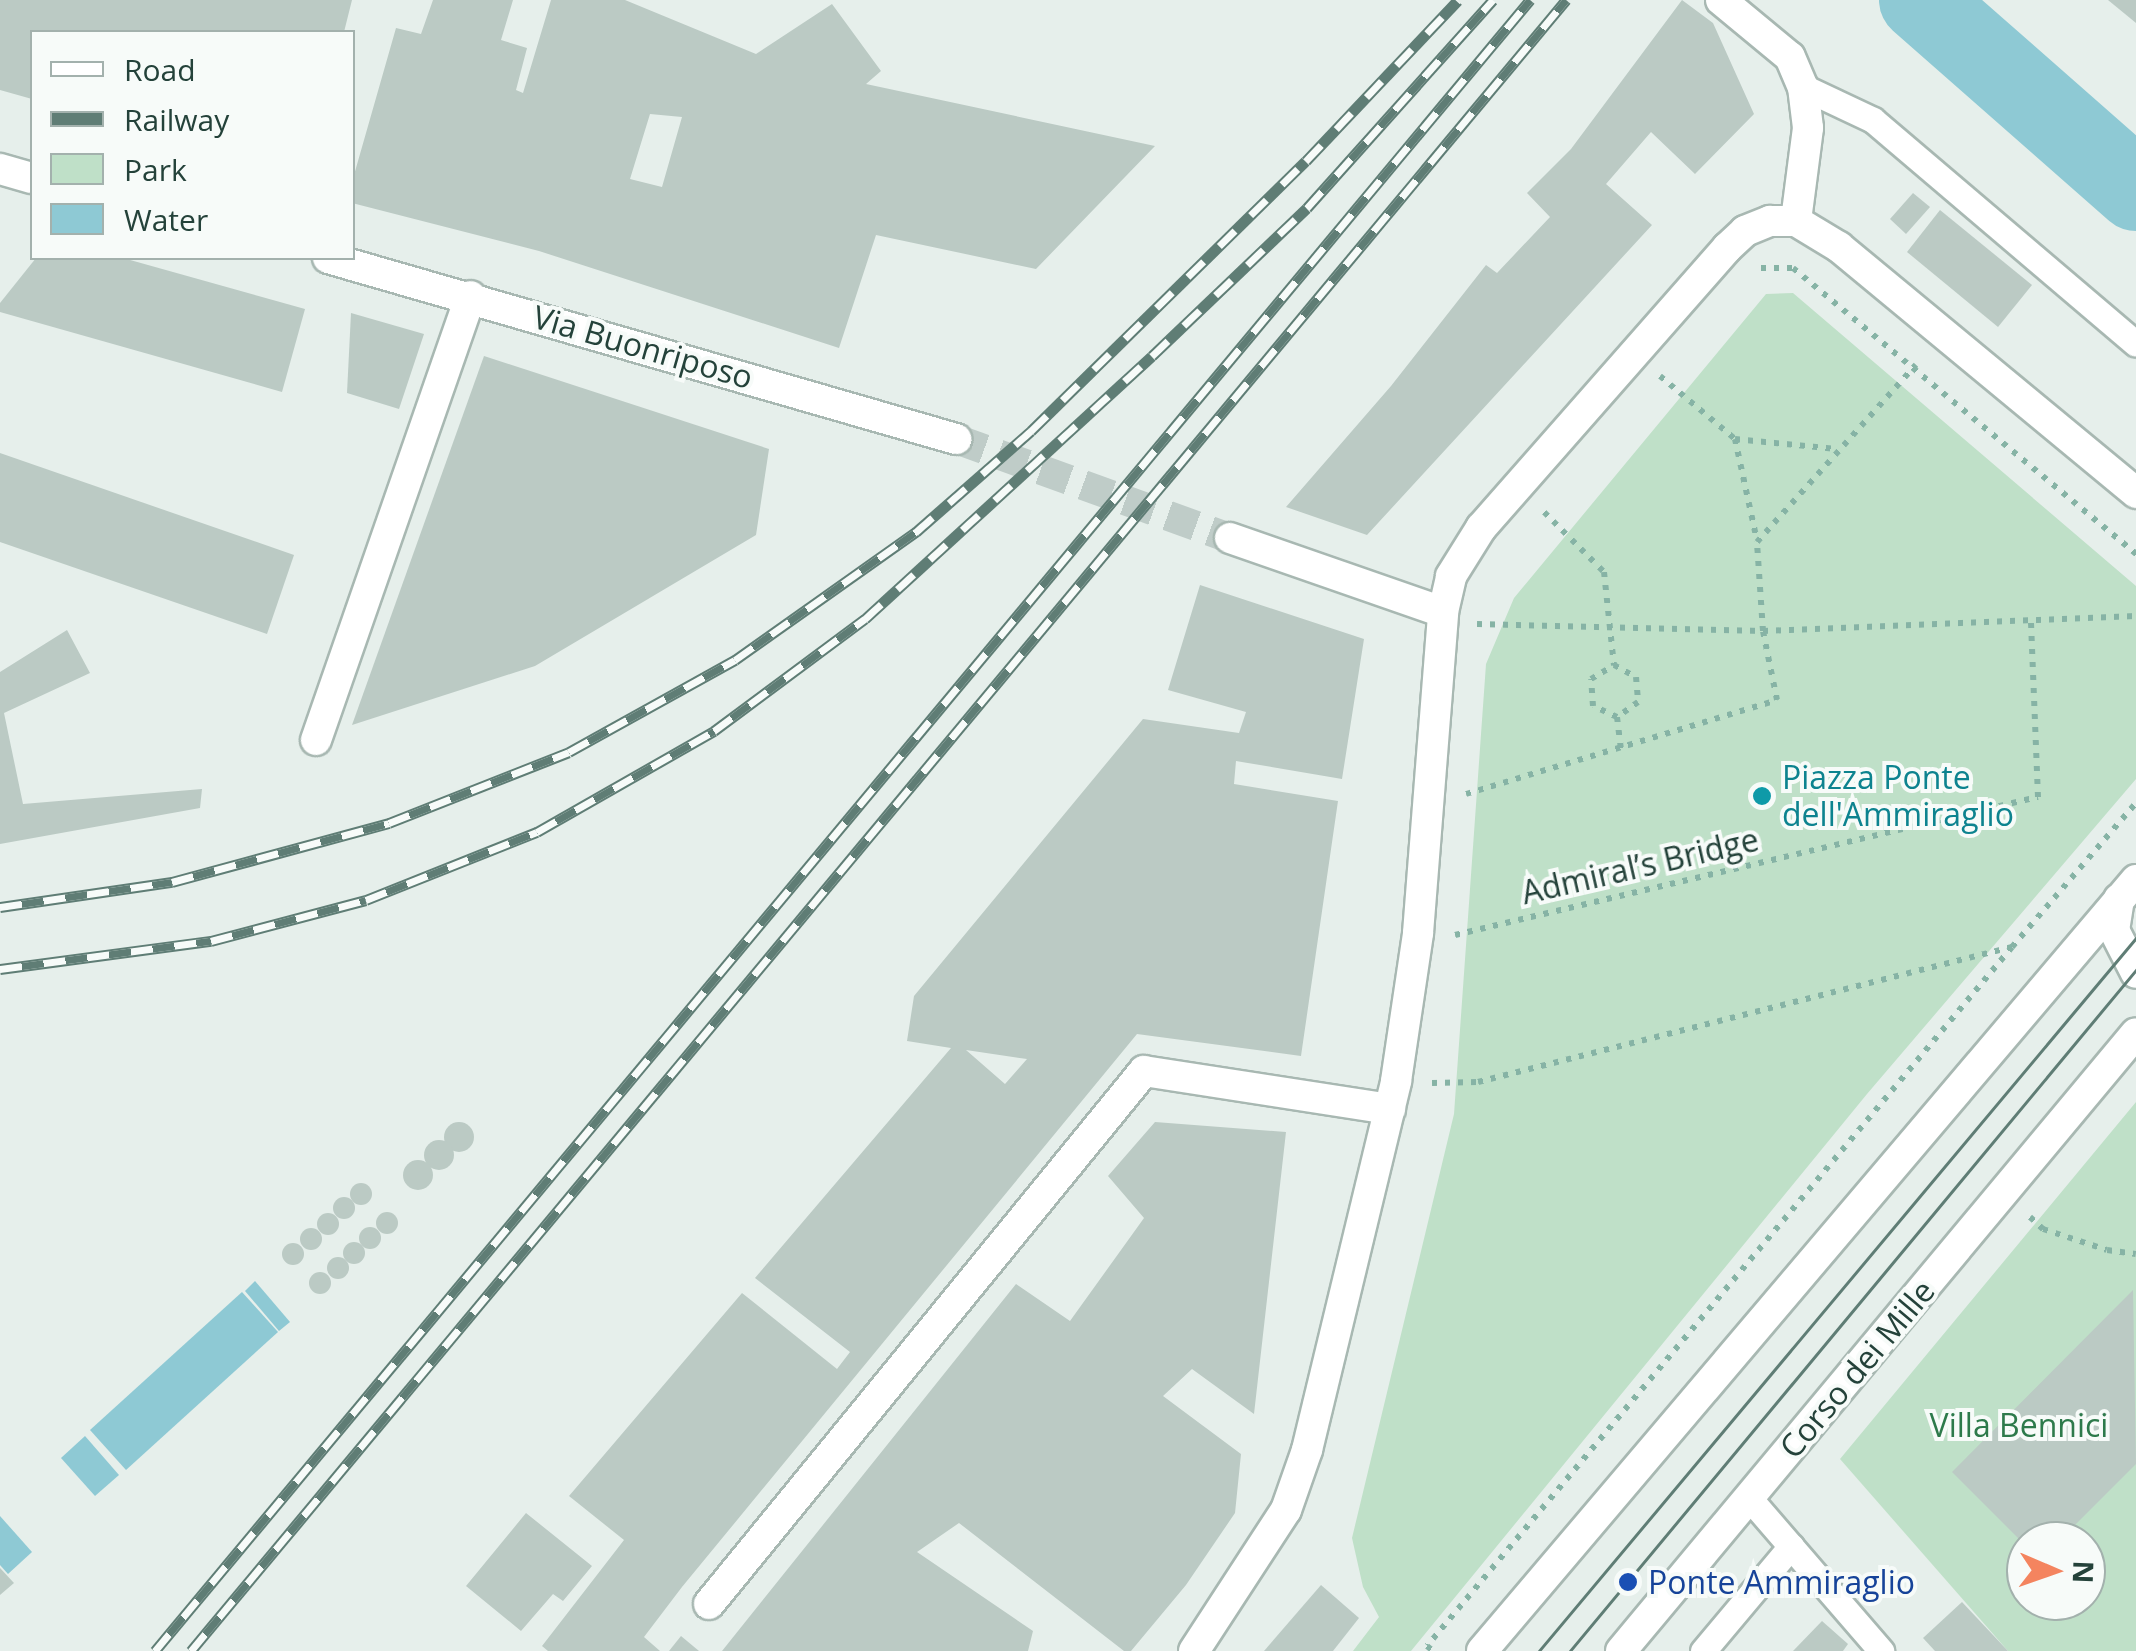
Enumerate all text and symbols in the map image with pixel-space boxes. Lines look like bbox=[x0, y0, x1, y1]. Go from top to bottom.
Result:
legend bbox=[30, 30, 355, 260]
text: Road bbox=[124, 49, 196, 90]
text: Railway bbox=[124, 99, 229, 140]
text: Park bbox=[124, 149, 187, 190]
text: Water bbox=[124, 199, 208, 240]
street label: Via Buonriposo bbox=[529, 297, 757, 397]
place label: Piazza Ponte dell'Ammiraglio bbox=[1782, 759, 2014, 834]
marker: Piazza Ponte dell'Ammiraglio bbox=[1751, 785, 1773, 807]
street label: Admiral’s Bridge bbox=[1518, 820, 1762, 912]
street label: Corso dei Mille bbox=[1772, 1272, 1942, 1466]
park label: Villa Bennici bbox=[1930, 1406, 2108, 1444]
north arrow bbox=[2006, 1521, 2106, 1621]
text: N bbox=[2065, 1560, 2103, 1584]
place label: Ponte Ammiraglio bbox=[1648, 1563, 1915, 1601]
marker: Ponte Ammiraglio bbox=[1617, 1571, 1639, 1593]

